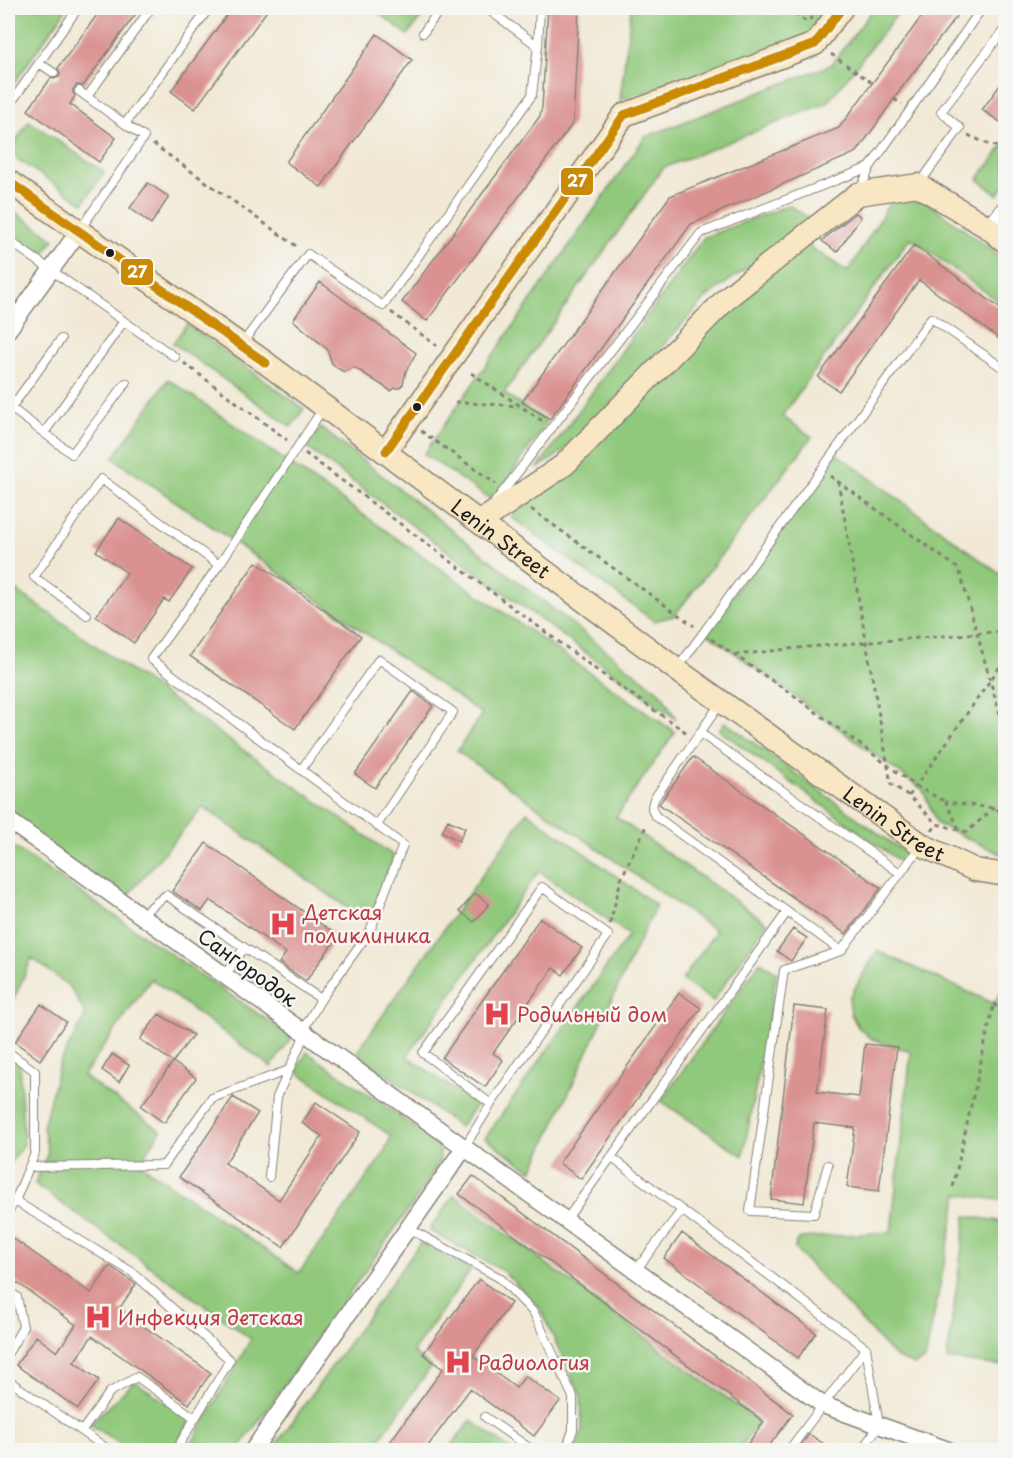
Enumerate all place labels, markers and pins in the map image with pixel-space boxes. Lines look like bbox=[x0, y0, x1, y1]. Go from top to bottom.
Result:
unlabelled marker bbox=[104, 247, 116, 259]
unlabelled marker bbox=[411, 401, 423, 413]
place label: Детская поликлиника bbox=[302, 897, 431, 950]
hospital icon: Детская поликлиника bbox=[268, 909, 298, 939]
hospital icon: Родильный дом bbox=[482, 999, 512, 1029]
place label: Родильный дом bbox=[517, 999, 667, 1029]
hospital icon: Инфекция детская bbox=[83, 1302, 113, 1332]
place label: Инфекция детская bbox=[118, 1302, 304, 1332]
hospital icon: Радиология bbox=[443, 1347, 473, 1377]
place label: Радиология bbox=[478, 1347, 590, 1377]

